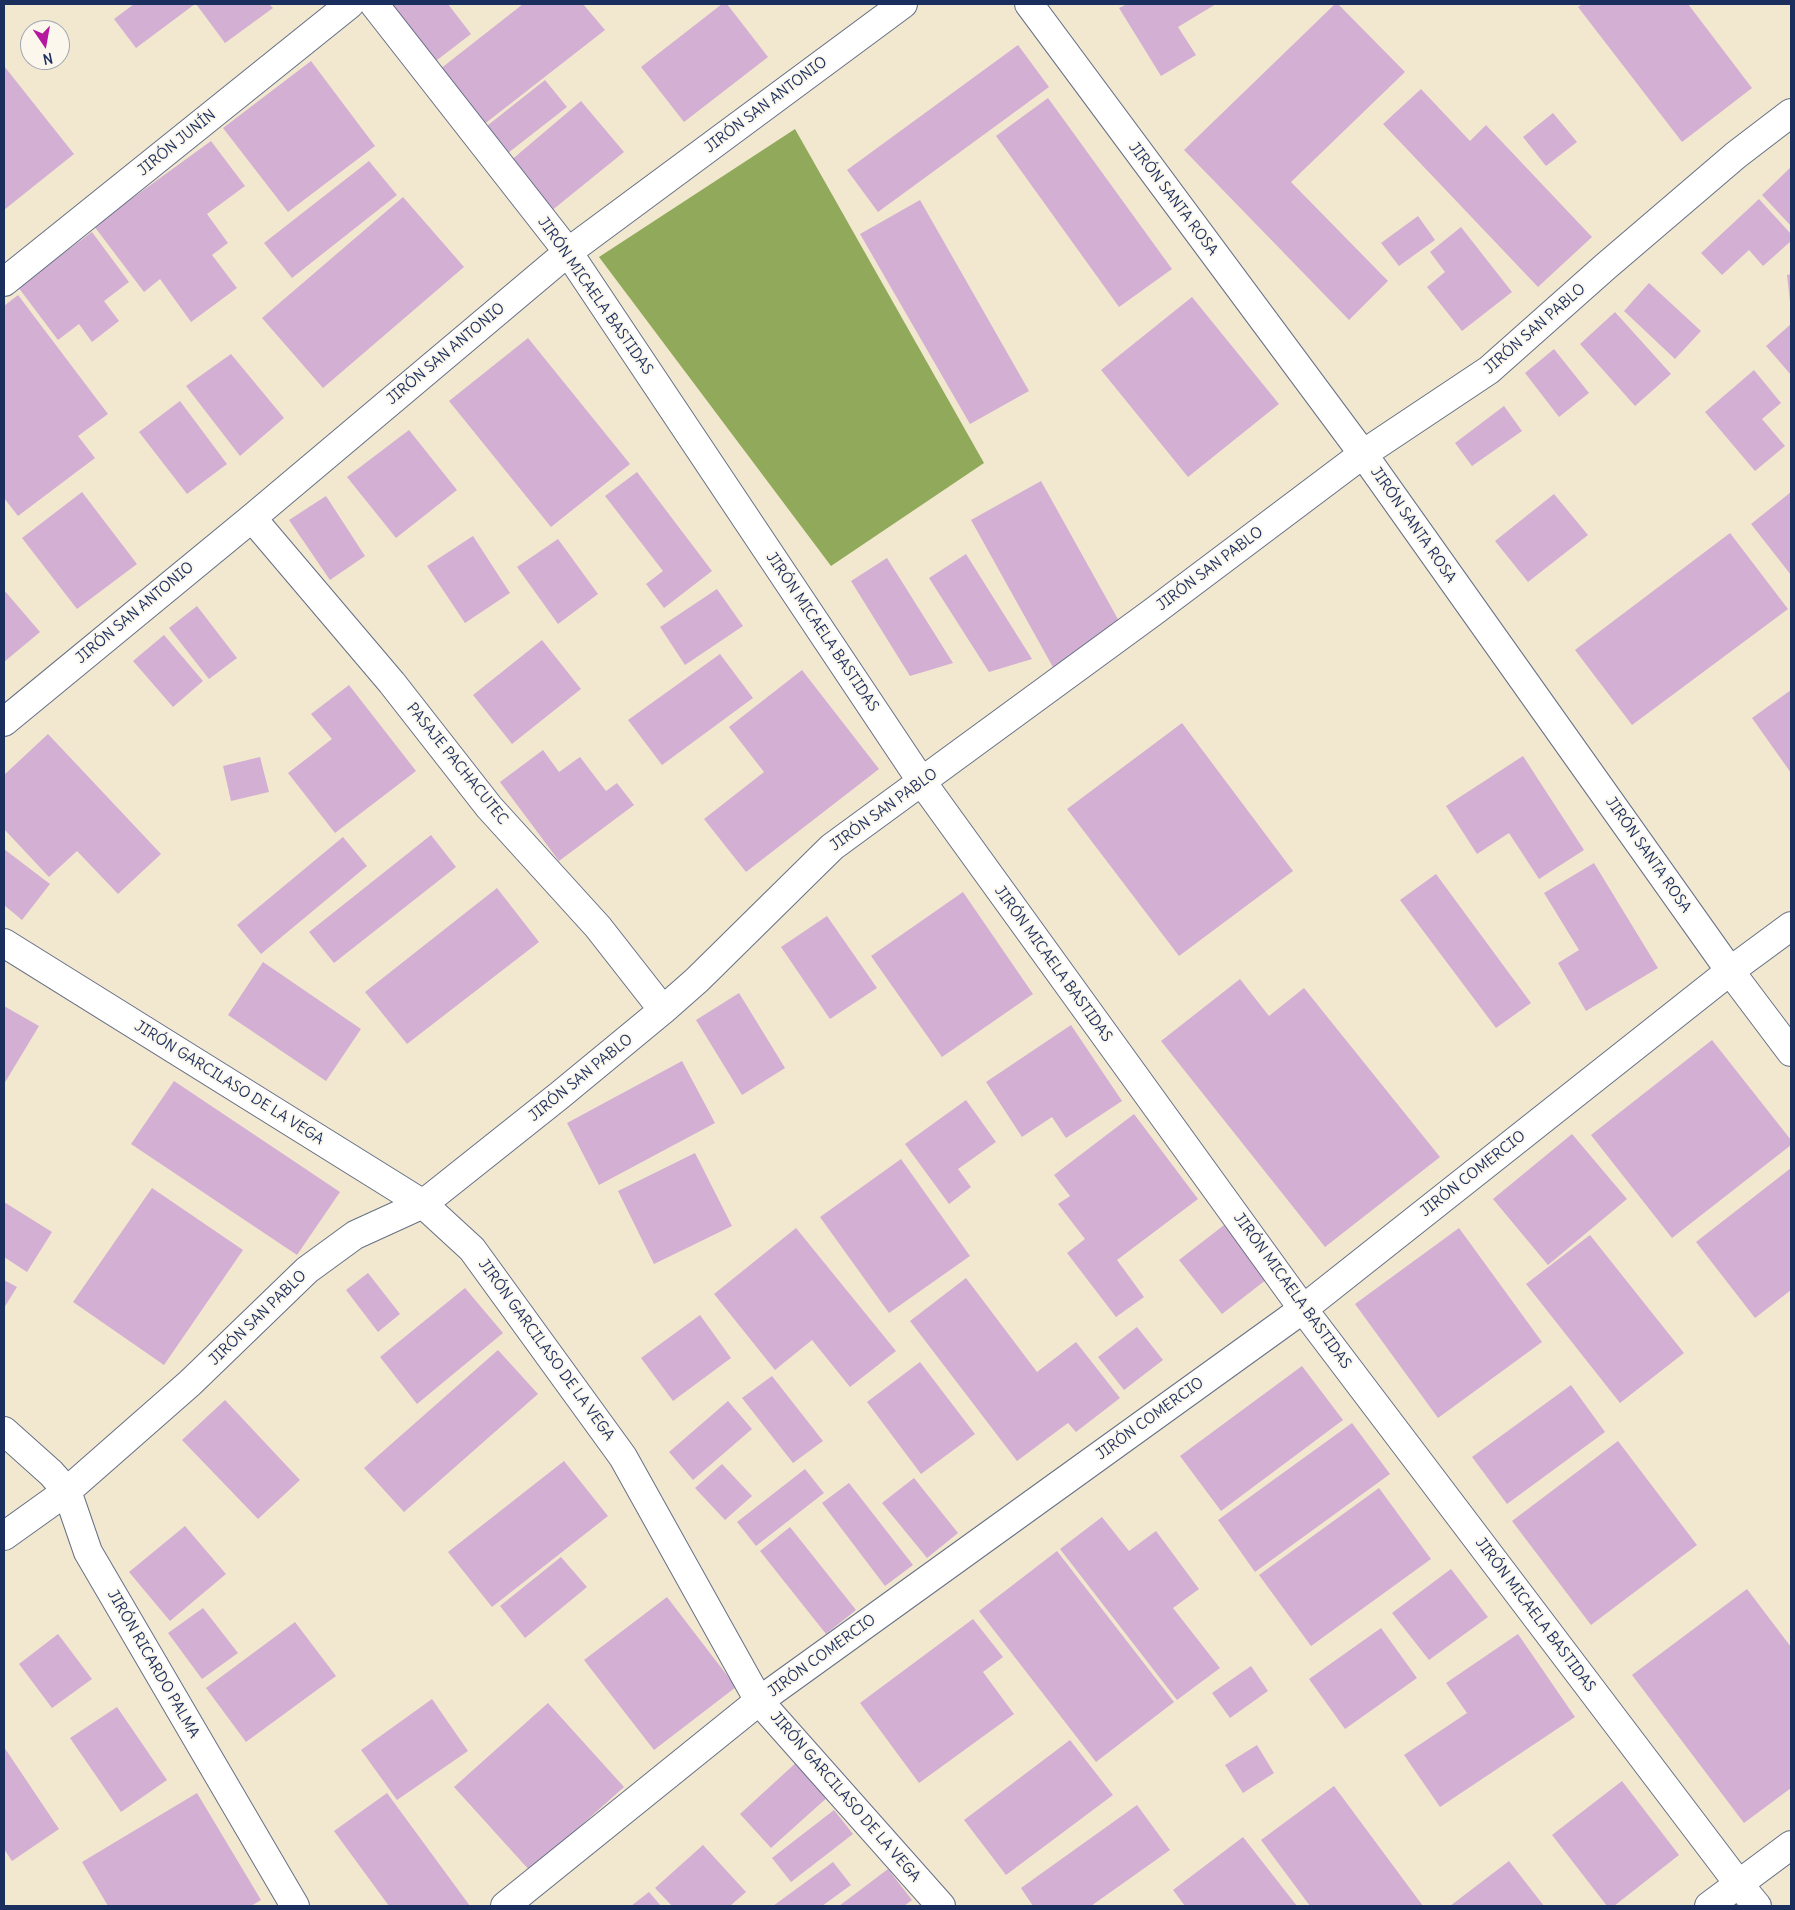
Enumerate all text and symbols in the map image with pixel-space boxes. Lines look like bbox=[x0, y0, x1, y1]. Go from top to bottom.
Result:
north arrow bbox=[20, 20, 70, 70]
text: N bbox=[41, 49, 55, 69]
street label: JIRÓN SAN ANTONIO bbox=[701, 53, 831, 157]
street label: JIRÓN JUNÍN bbox=[135, 106, 219, 180]
street label: JIRÓN SANTA ROSA bbox=[1125, 139, 1221, 259]
street label: JIRÓN MICAELA BASTIDAS bbox=[534, 214, 656, 378]
street label: JIRÓN SAN PABLO bbox=[1481, 280, 1589, 378]
street label: JIRÓN SAN ANTONIO bbox=[383, 299, 509, 409]
street label: JIRÓN SANTA ROSA bbox=[1366, 464, 1460, 586]
street label: JIRÓN SAN PABLO bbox=[1153, 523, 1267, 615]
street label: JIRÓN MICAELA BASTIDAS bbox=[762, 549, 882, 715]
street label: JIRÓN SAN ANTONIO bbox=[72, 558, 198, 668]
street label: PASAJE PACHACUTEC bbox=[403, 700, 511, 828]
street label: JIRÓN SAN PABLO bbox=[827, 765, 941, 855]
street label: JIRÓN SANTA ROSA bbox=[1601, 794, 1695, 916]
street label: JIRÓN MICAELA BASTIDAS bbox=[990, 883, 1116, 1045]
street label: JIRÓN GARCILASO DE LA VEGA bbox=[131, 1017, 327, 1149]
street label: JIRÓN SAN PABLO bbox=[525, 1031, 637, 1125]
street label: JIRÓN COMERCIO bbox=[1417, 1127, 1529, 1221]
street label: JIRÓN MICAELA BASTIDAS bbox=[1229, 1210, 1355, 1372]
street label: JIRÓN GARCILASO DE LA VEGA bbox=[474, 1256, 618, 1444]
street label: JIRÓN SAN PABLO bbox=[206, 1267, 310, 1369]
street label: JIRÓN COMERCIO bbox=[1093, 1374, 1207, 1464]
street label: JIRÓN MICAELA BASTIDAS bbox=[1471, 1534, 1599, 1696]
street label: JIRÓN RICARDO PALMA bbox=[103, 1587, 203, 1741]
street label: JIRÓN COMERCIO bbox=[765, 1611, 879, 1701]
street label: JIRÓN GARCILASO DE LA VEGA bbox=[766, 1708, 924, 1886]

